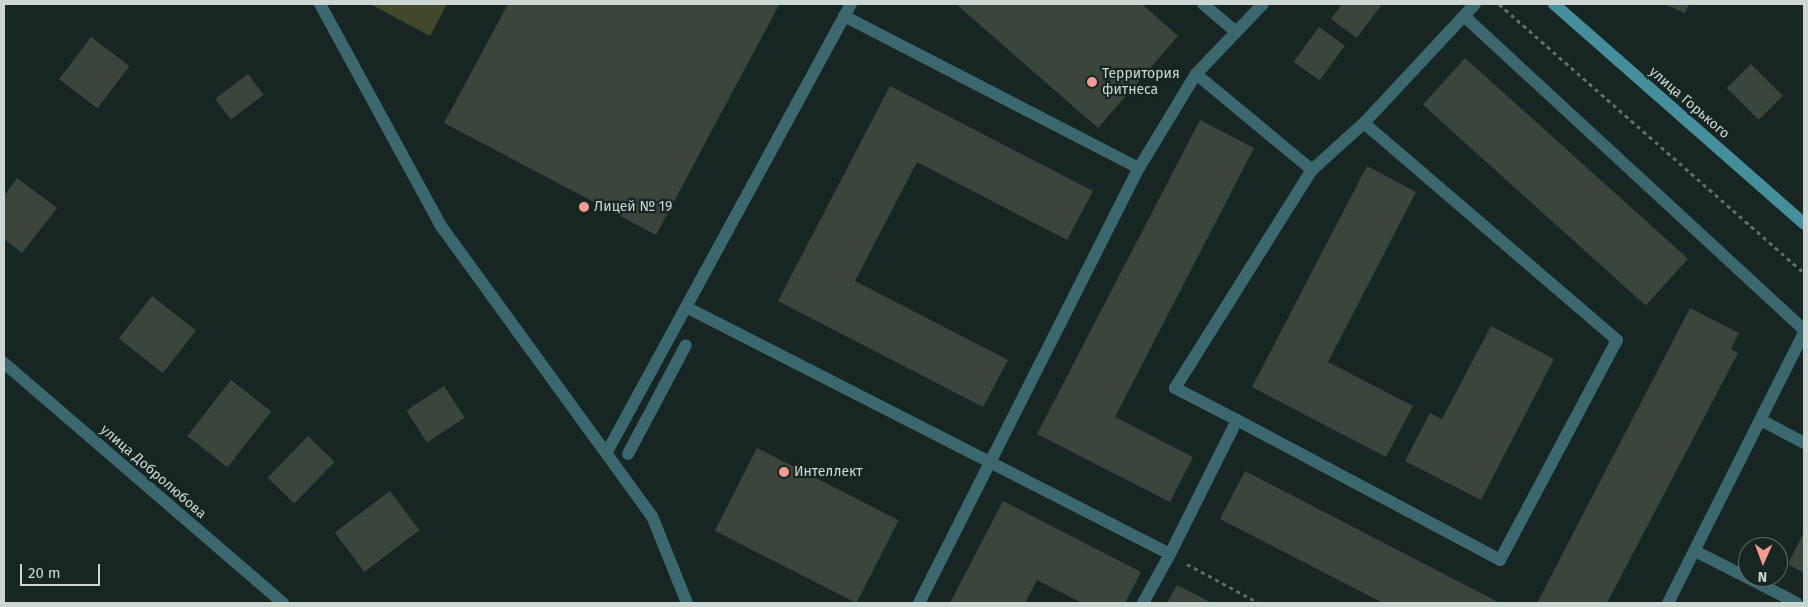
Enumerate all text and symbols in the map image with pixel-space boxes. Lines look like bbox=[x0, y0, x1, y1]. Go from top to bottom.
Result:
street label: улица Горького bbox=[1645, 63, 1733, 143]
place label: Территория фитнеса bbox=[1102, 66, 1180, 98]
marker: Территория фитнеса bbox=[1086, 76, 1098, 88]
place label: Лицей № 19 bbox=[594, 199, 672, 215]
marker: Лицей № 19 bbox=[578, 201, 590, 213]
street label: улица Добролюбова bbox=[97, 422, 209, 522]
place label: Интеллект bbox=[794, 464, 863, 480]
marker: Интеллект bbox=[778, 466, 790, 478]
north arrow bbox=[1738, 537, 1788, 587]
scale bar bbox=[22, 554, 102, 586]
text: 20 m bbox=[28, 564, 61, 582]
text: N bbox=[1758, 568, 1767, 585]

